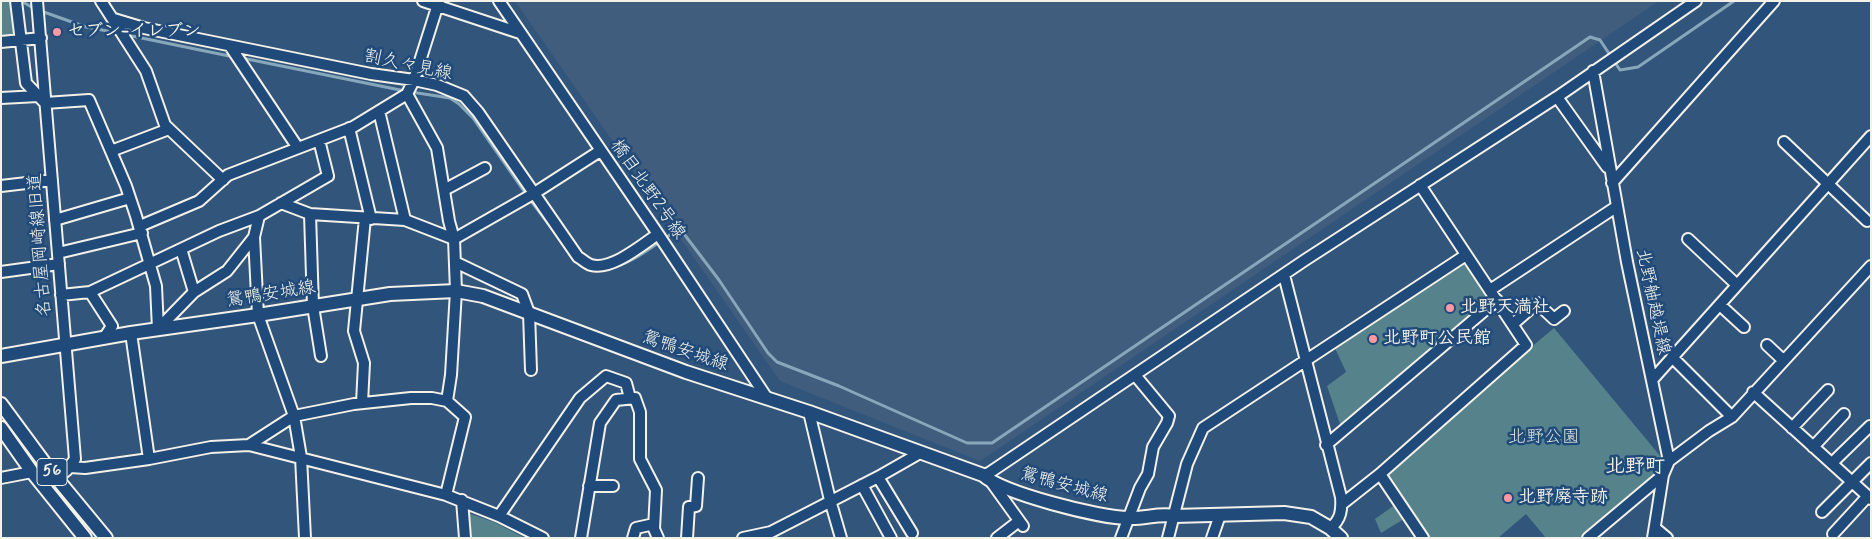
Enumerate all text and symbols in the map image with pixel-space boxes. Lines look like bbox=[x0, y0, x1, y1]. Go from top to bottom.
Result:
place label: セブン-イレブン bbox=[67, 21, 201, 43]
marker: セブン-イレブン bbox=[51, 26, 63, 38]
street label: 割久々見線 bbox=[362, 46, 454, 86]
street label: 橋目北野2号線 bbox=[605, 136, 689, 244]
street label: 名古屋岡崎線旧道 bbox=[25, 172, 57, 318]
street label: 北野舳越堤線 bbox=[1630, 247, 1674, 357]
street label: 鴛鴨安城線 bbox=[225, 277, 317, 313]
place label: 北野天満社 bbox=[1460, 297, 1550, 319]
marker: 北野天満社 bbox=[1444, 302, 1456, 314]
street label: 鴛鴨安城線 bbox=[639, 327, 731, 377]
place label: 北野町公民館 bbox=[1383, 328, 1491, 350]
marker: 北野町公民館 bbox=[1367, 333, 1379, 345]
park label: 北野公園 bbox=[1508, 427, 1580, 449]
district label: 北野町 bbox=[1605, 456, 1665, 480]
road number: 56 bbox=[37, 458, 67, 486]
street label: 鴛鴨安城線 bbox=[1018, 464, 1110, 508]
place label: 北野廃寺跡 bbox=[1518, 487, 1608, 509]
marker: 北野廃寺跡 bbox=[1502, 492, 1514, 504]

